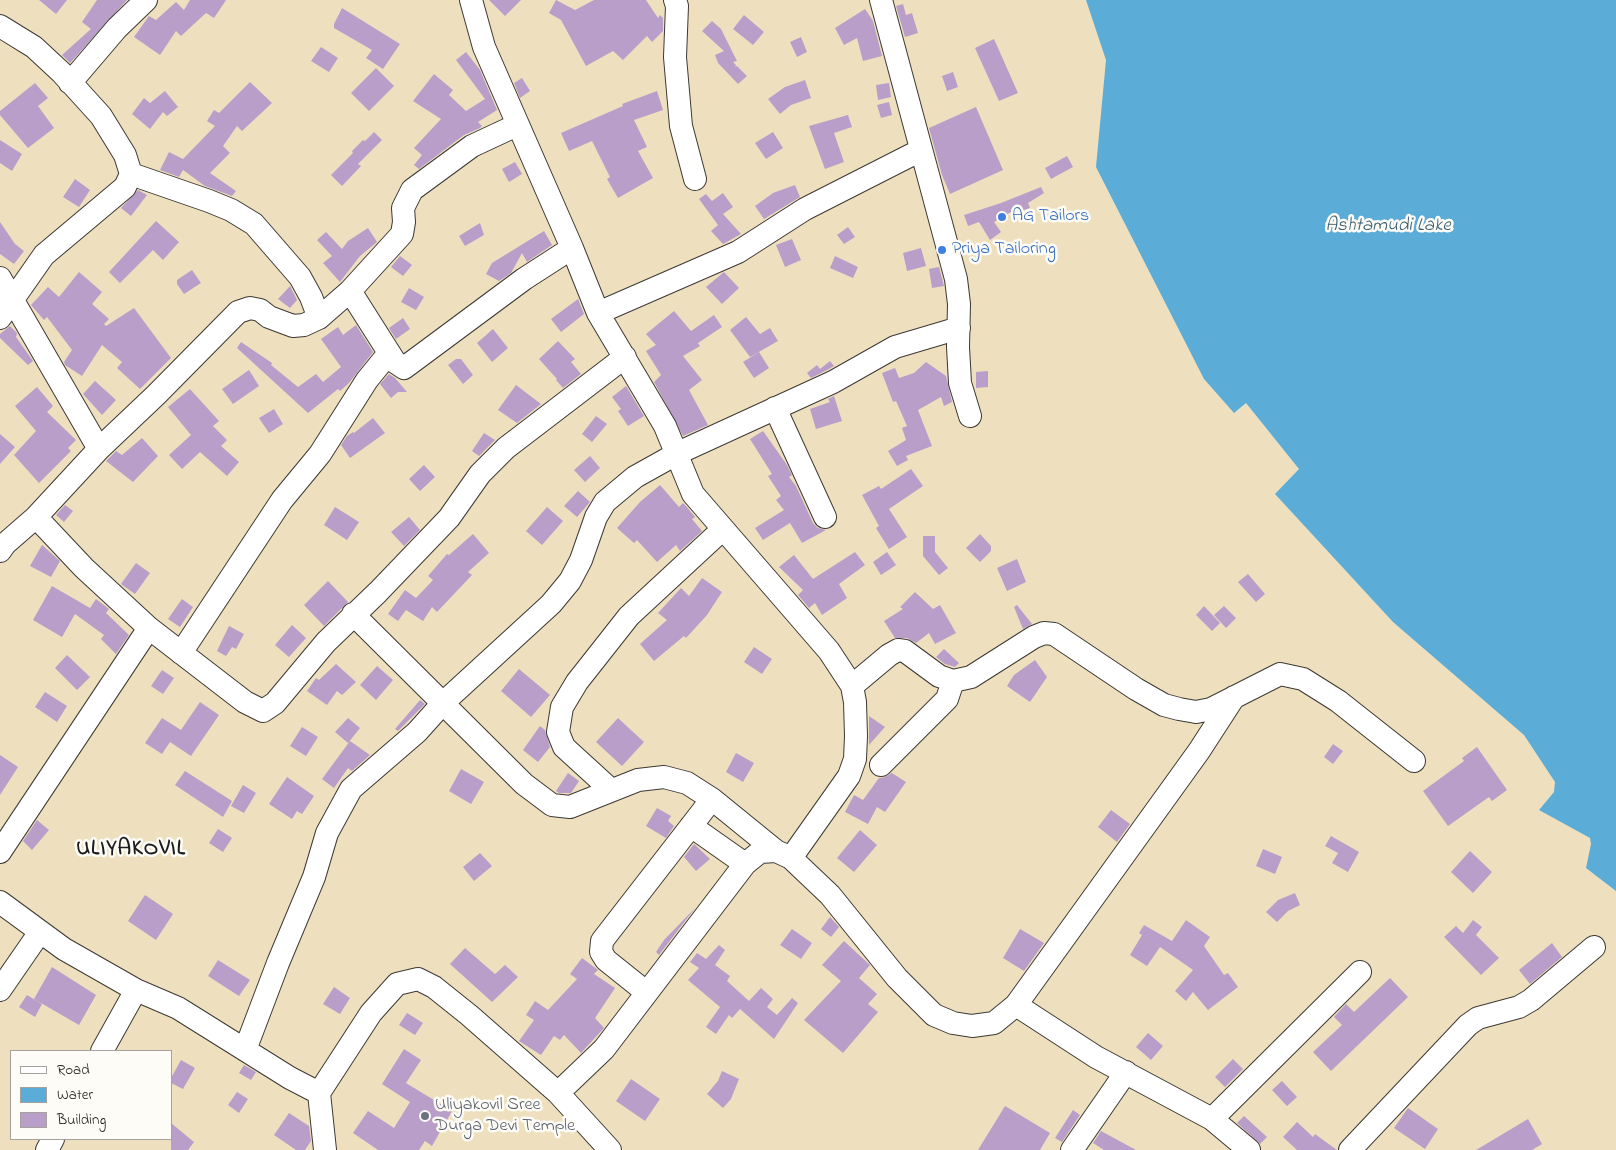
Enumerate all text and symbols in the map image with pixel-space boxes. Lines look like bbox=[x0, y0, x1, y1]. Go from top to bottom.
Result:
place label: AG Tailors bbox=[1012, 206, 1089, 228]
marker: AG Tailors bbox=[996, 211, 1008, 223]
water label: Ashtamudi Lake bbox=[1325, 216, 1451, 238]
place label: Priya Tailoring bbox=[952, 239, 1056, 261]
marker: Priya Tailoring bbox=[936, 244, 948, 256]
district label: ULIYAKOVIL bbox=[75, 837, 187, 863]
legend bbox=[10, 1050, 172, 1140]
text: Road bbox=[57, 1059, 90, 1081]
text: Water bbox=[57, 1084, 93, 1106]
place label: Uliyakovil Sree Durga Devi Temple bbox=[435, 1095, 575, 1138]
text: Building bbox=[57, 1109, 106, 1131]
marker: Uliyakovil Sree Durga Devi Temple bbox=[419, 1110, 431, 1122]

